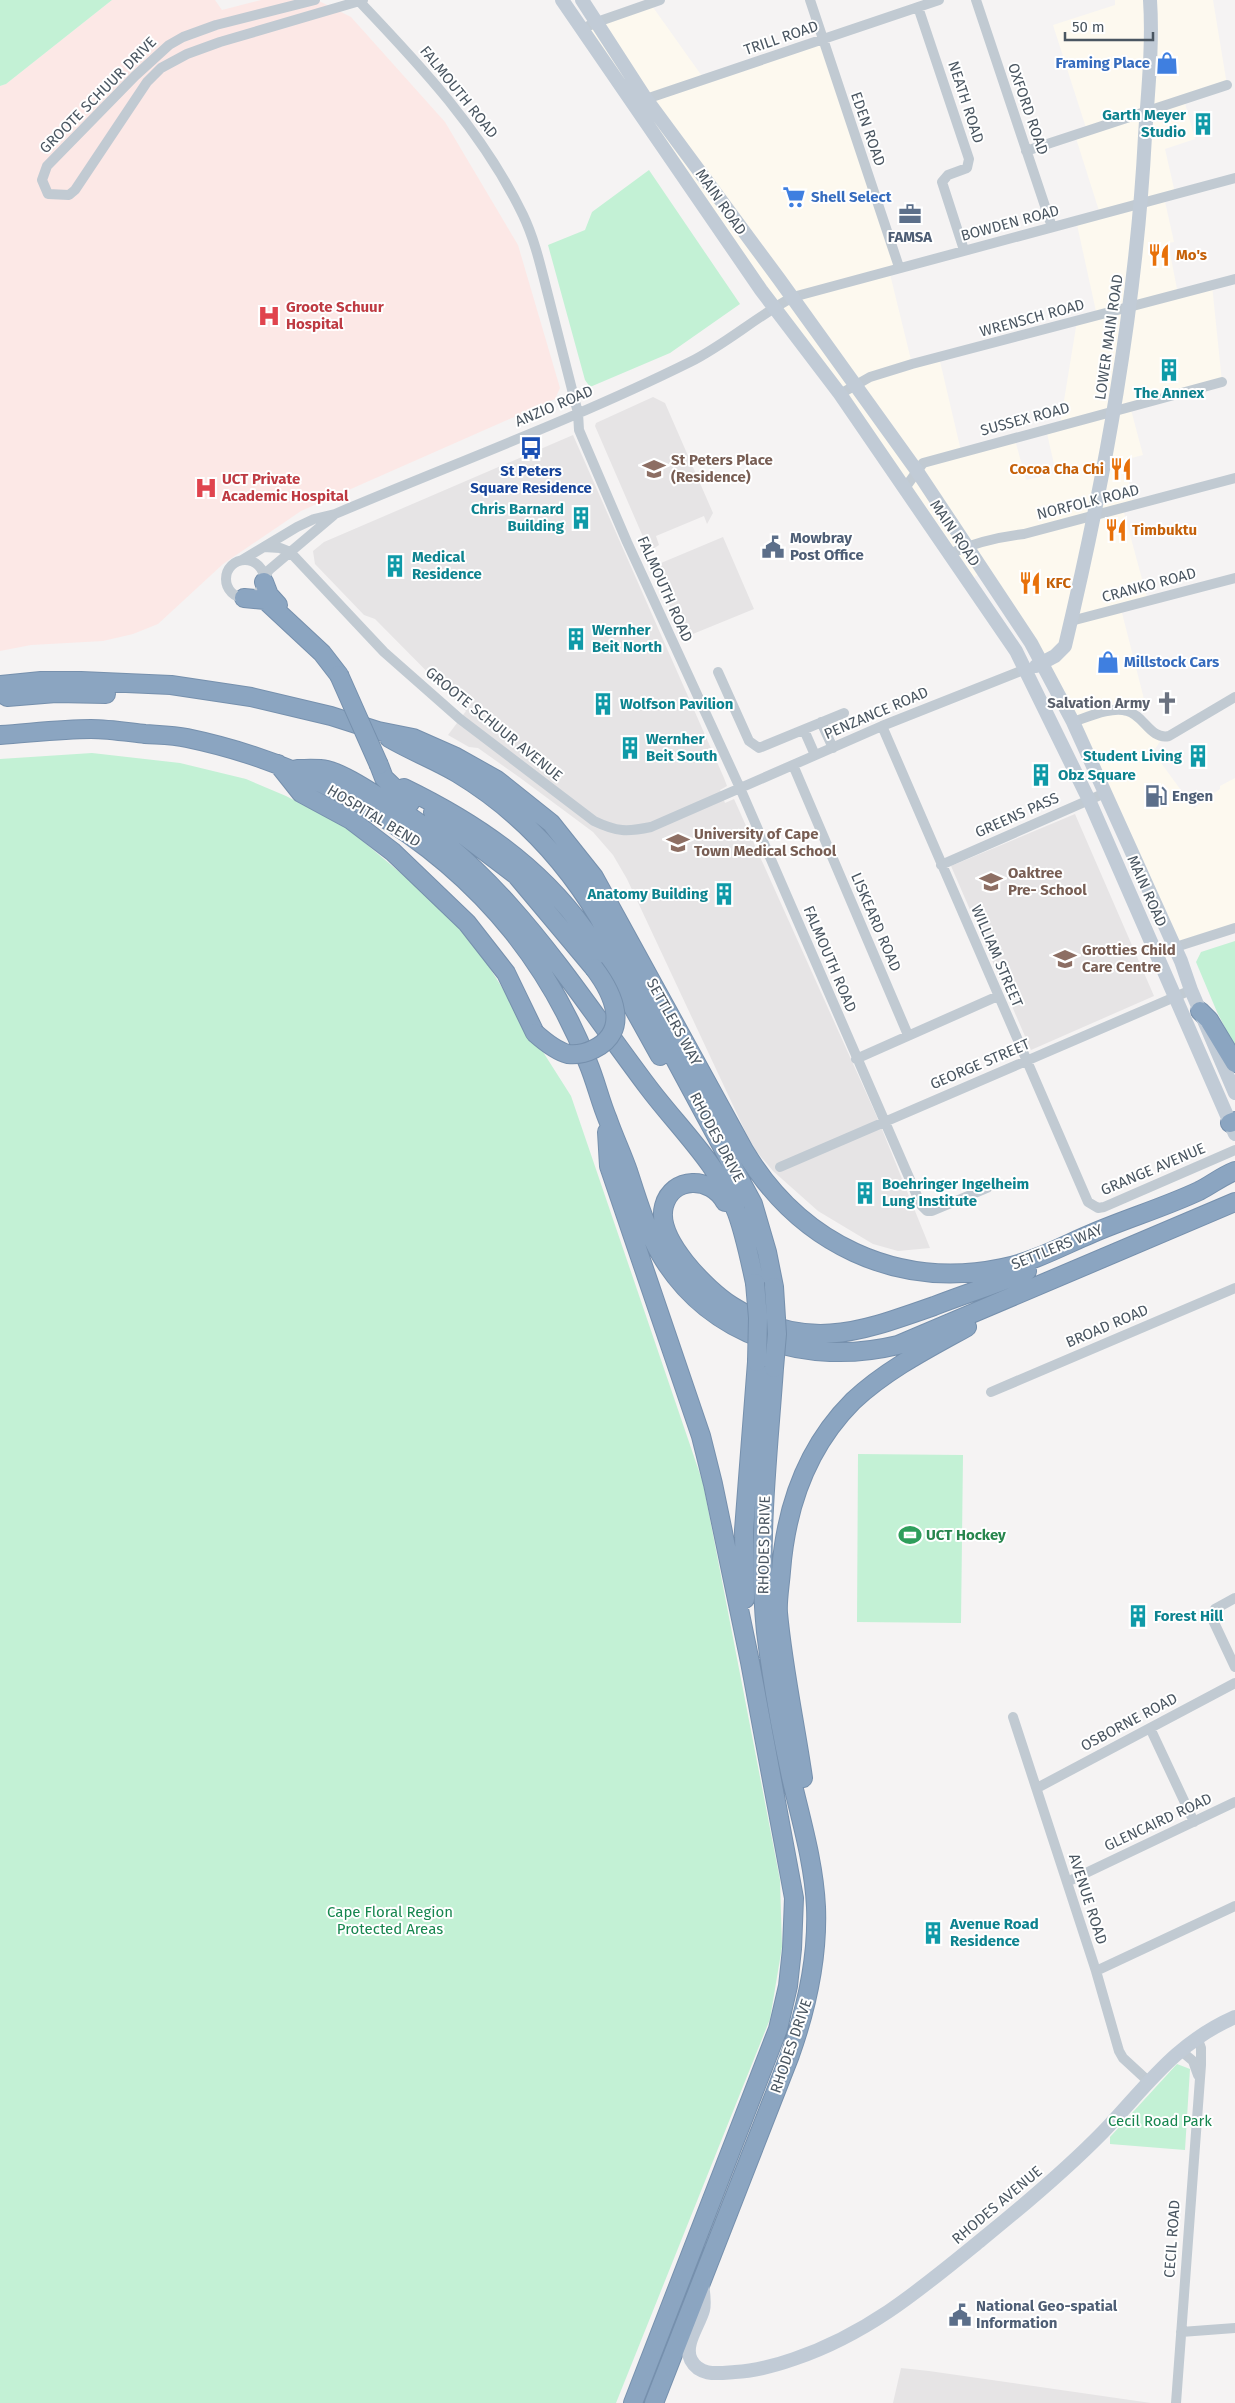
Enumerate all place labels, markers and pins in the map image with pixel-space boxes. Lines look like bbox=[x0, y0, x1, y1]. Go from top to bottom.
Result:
shop icon: Framing Place bbox=[1154, 50, 1180, 76]
place label: Framing Place bbox=[1056, 54, 1150, 72]
place label: Garth Meyer Studio bbox=[1102, 106, 1187, 141]
building icon: Garth Meyer Studio bbox=[1190, 111, 1216, 137]
supermarket icon: Shell Select bbox=[781, 184, 807, 210]
place label: Shell Select bbox=[811, 188, 892, 206]
office icon: FAMSA bbox=[897, 201, 923, 227]
place label: FAMSA bbox=[888, 228, 933, 246]
restaurant icon: Mo's bbox=[1146, 242, 1172, 268]
place label: Mo's bbox=[1176, 246, 1207, 264]
place label: Groote Schuur Hospital bbox=[286, 298, 385, 333]
hospital icon: Groote Schuur Hospital bbox=[256, 303, 282, 329]
building icon: The Annex bbox=[1156, 357, 1182, 383]
place label: The Annex bbox=[1134, 384, 1205, 402]
bus stop icon: St Peters Square Residence bbox=[518, 435, 544, 461]
place label: St Peters Place (Residence) bbox=[671, 451, 773, 486]
school or university icon: St Peters Place (Residence) bbox=[641, 456, 667, 482]
restaurant icon: Cocoa Cha Chi bbox=[1108, 456, 1134, 482]
place label: Cocoa Cha Chi bbox=[1009, 460, 1104, 478]
place label: St Peters Square Residence bbox=[470, 462, 592, 497]
place label: UCT Private Academic Hospital bbox=[221, 470, 349, 505]
hospital icon: UCT Private Academic Hospital bbox=[193, 475, 219, 501]
place label: Chris Barnard Building bbox=[471, 500, 565, 535]
building icon: Chris Barnard Building bbox=[568, 505, 594, 531]
restaurant icon: Timbuktu bbox=[1103, 517, 1129, 543]
place label: Timbuktu bbox=[1132, 521, 1197, 539]
place label: Mowbray Post Office bbox=[790, 529, 864, 564]
public building icon: Mowbray Post Office bbox=[760, 534, 786, 560]
place label: Medical Residence bbox=[412, 548, 482, 583]
building icon: Medical Residence bbox=[382, 553, 408, 579]
restaurant icon: KFC bbox=[1017, 570, 1043, 596]
place label: KFC bbox=[1046, 574, 1072, 592]
place label: Wernher Beit North bbox=[592, 621, 662, 656]
building icon: Wernher Beit North bbox=[563, 626, 589, 652]
shop icon: Millstock Cars bbox=[1095, 649, 1121, 675]
place label: Millstock Cars bbox=[1124, 653, 1219, 671]
church icon: Salvation Army bbox=[1154, 690, 1180, 716]
building icon: Wolfson Pavilion bbox=[590, 691, 616, 717]
place label: Salvation Army bbox=[1047, 694, 1150, 712]
place label: Wolfson Pavilion bbox=[620, 695, 734, 713]
place label: Wernher Beit South bbox=[646, 730, 717, 765]
building icon: Wernher Beit South bbox=[617, 735, 643, 761]
building icon: Student Living bbox=[1185, 743, 1211, 769]
place label: Student Living bbox=[1083, 747, 1183, 765]
building icon: Obz Square bbox=[1028, 762, 1054, 788]
place label: Obz Square bbox=[1058, 766, 1136, 784]
fuel station icon: Engen bbox=[1143, 783, 1169, 809]
place label: Engen bbox=[1172, 787, 1213, 805]
place label: University of Cape Town Medical School bbox=[694, 825, 837, 860]
school or university icon: University of Cape Town Medical School bbox=[665, 830, 691, 856]
place label: Oaktree Pre- School bbox=[1008, 864, 1087, 899]
school or university icon: Oaktree Pre- School bbox=[978, 869, 1004, 895]
building icon: Anatomy Building bbox=[711, 881, 737, 907]
place label: Anatomy Building bbox=[586, 885, 709, 903]
place label: Grotties Child Care Centre bbox=[1082, 941, 1176, 976]
school or university icon: Grotties Child Care Centre bbox=[1052, 946, 1078, 972]
place label: Boehringer Ingelheim Lung Institute bbox=[882, 1175, 1029, 1210]
building icon: Boehringer Ingelheim Lung Institute bbox=[852, 1180, 878, 1206]
sports icon: UCT Hockey bbox=[897, 1522, 923, 1548]
place label: UCT Hockey bbox=[926, 1526, 1006, 1544]
building icon: Forest Hill bbox=[1125, 1603, 1151, 1629]
place label: Forest Hill bbox=[1154, 1607, 1224, 1625]
place label: Avenue Road Residence bbox=[949, 1915, 1039, 1950]
building icon: Avenue Road Residence bbox=[920, 1920, 946, 1946]
place label: National Geo-spatial Information bbox=[976, 2297, 1118, 2332]
public building icon: National Geo-spatial Information bbox=[947, 2302, 973, 2328]

